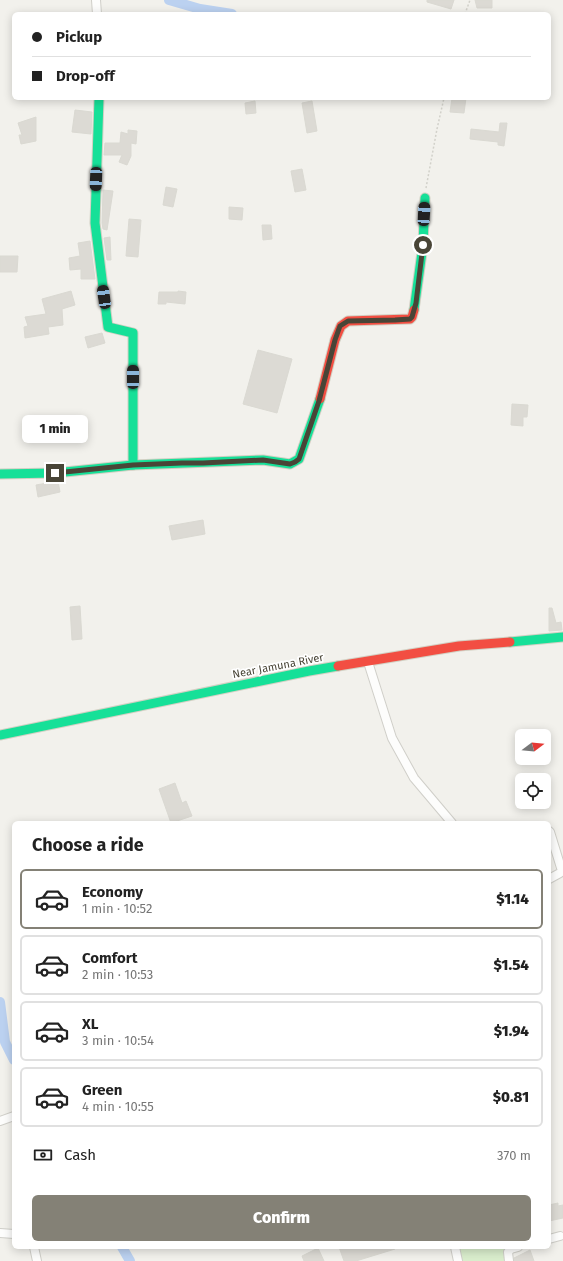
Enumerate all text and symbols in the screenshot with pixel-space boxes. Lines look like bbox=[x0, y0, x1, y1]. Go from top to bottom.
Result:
text: Pickup bbox=[56, 28, 102, 46]
text: Drop-off bbox=[56, 67, 115, 85]
car bbox=[90, 167, 102, 191]
car bbox=[417, 202, 431, 226]
route start bbox=[414, 236, 432, 254]
car bbox=[96, 284, 112, 310]
car bbox=[127, 365, 139, 389]
callout: 1 min bbox=[22, 415, 88, 443]
text: 1 min bbox=[39, 421, 71, 436]
route end bbox=[46, 464, 64, 482]
street label: Near Jamuna River bbox=[231, 651, 325, 681]
north arrow bbox=[515, 729, 551, 765]
map controls bbox=[515, 729, 551, 809]
button: locate bbox=[515, 773, 551, 809]
text: Choose a ride bbox=[32, 834, 144, 856]
icon: car bbox=[34, 881, 70, 917]
text: Economy bbox=[82, 883, 143, 901]
text: $1.14 bbox=[496, 890, 529, 908]
text: 1 min · 10:52 bbox=[82, 901, 152, 916]
icon: car bbox=[34, 947, 70, 983]
text: Comfort bbox=[82, 949, 138, 967]
text: $1.54 bbox=[494, 956, 529, 974]
text: 2 min · 10:53 bbox=[82, 967, 153, 982]
icon: car bbox=[34, 1013, 70, 1049]
text: XL bbox=[82, 1015, 98, 1033]
text: $1.94 bbox=[494, 1022, 529, 1040]
text: 3 min · 10:54 bbox=[82, 1033, 154, 1048]
icon: car bbox=[34, 1079, 70, 1115]
text: Green bbox=[82, 1081, 122, 1099]
text: $0.81 bbox=[493, 1088, 529, 1106]
text: 4 min · 10:55 bbox=[82, 1099, 154, 1114]
icon: cash bbox=[32, 1144, 54, 1166]
text: Cash bbox=[64, 1146, 96, 1164]
text: 370 m bbox=[497, 1148, 531, 1163]
button: Confirm bbox=[32, 1195, 531, 1241]

